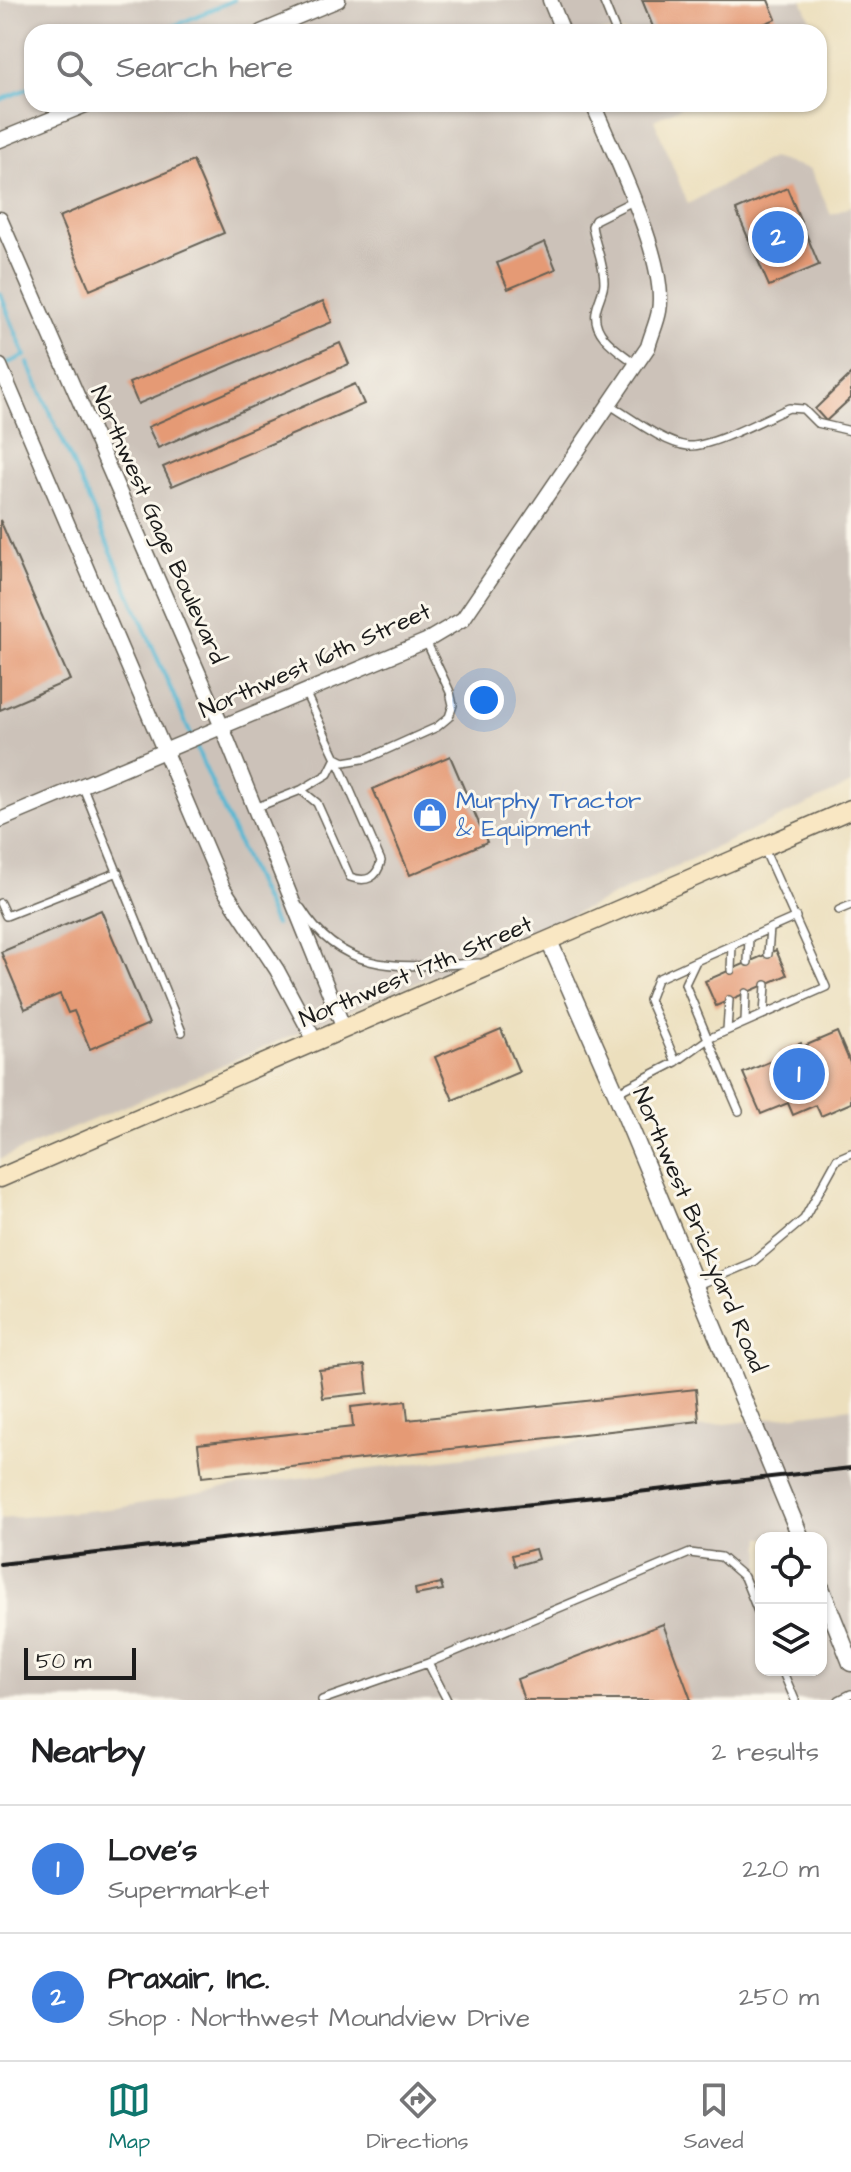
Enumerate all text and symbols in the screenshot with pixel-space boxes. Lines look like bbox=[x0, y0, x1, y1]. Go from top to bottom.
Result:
search box bbox=[24, 24, 827, 112]
icon: search bbox=[52, 46, 96, 90]
text: Search here bbox=[116, 47, 293, 89]
pin: 2 bbox=[752, 207, 804, 267]
street label: Northwest Gage Boulevard bbox=[80, 381, 235, 670]
street label: Northwest 16th Street bbox=[194, 594, 437, 727]
your location bbox=[464, 680, 504, 720]
place label: Murphy Tractor & Equipment bbox=[456, 784, 641, 846]
shop icon: Murphy Tractor & Equipment bbox=[411, 796, 449, 834]
street label: Northwest 17th Street bbox=[294, 907, 538, 1037]
pin: 1 bbox=[773, 1044, 825, 1104]
street label: Northwest Brickyard Road bbox=[623, 1082, 775, 1378]
map controls bbox=[755, 1532, 827, 1676]
button: locate bbox=[755, 1532, 827, 1604]
button: layers bbox=[755, 1604, 827, 1676]
scale bar bbox=[24, 1644, 136, 1680]
text: 50 m bbox=[36, 1646, 91, 1677]
text: Nearby bbox=[32, 1728, 146, 1776]
text: 2 results bbox=[711, 1734, 819, 1770]
text: Love's bbox=[108, 1830, 197, 1872]
text: 1 bbox=[56, 1851, 60, 1887]
text: 220 m bbox=[742, 1851, 819, 1887]
text: Supermarket bbox=[108, 1872, 269, 1908]
text: Praxair, Inc. bbox=[108, 1958, 270, 2000]
text: 2 bbox=[51, 1979, 65, 2015]
text: 250 m bbox=[739, 1979, 819, 2015]
text: Shop · Northwest Moundview Drive bbox=[108, 2000, 530, 2036]
tab: Map bbox=[107, 2078, 151, 2157]
tab: Directions bbox=[366, 2078, 469, 2157]
tab: Saved bbox=[684, 2078, 744, 2157]

